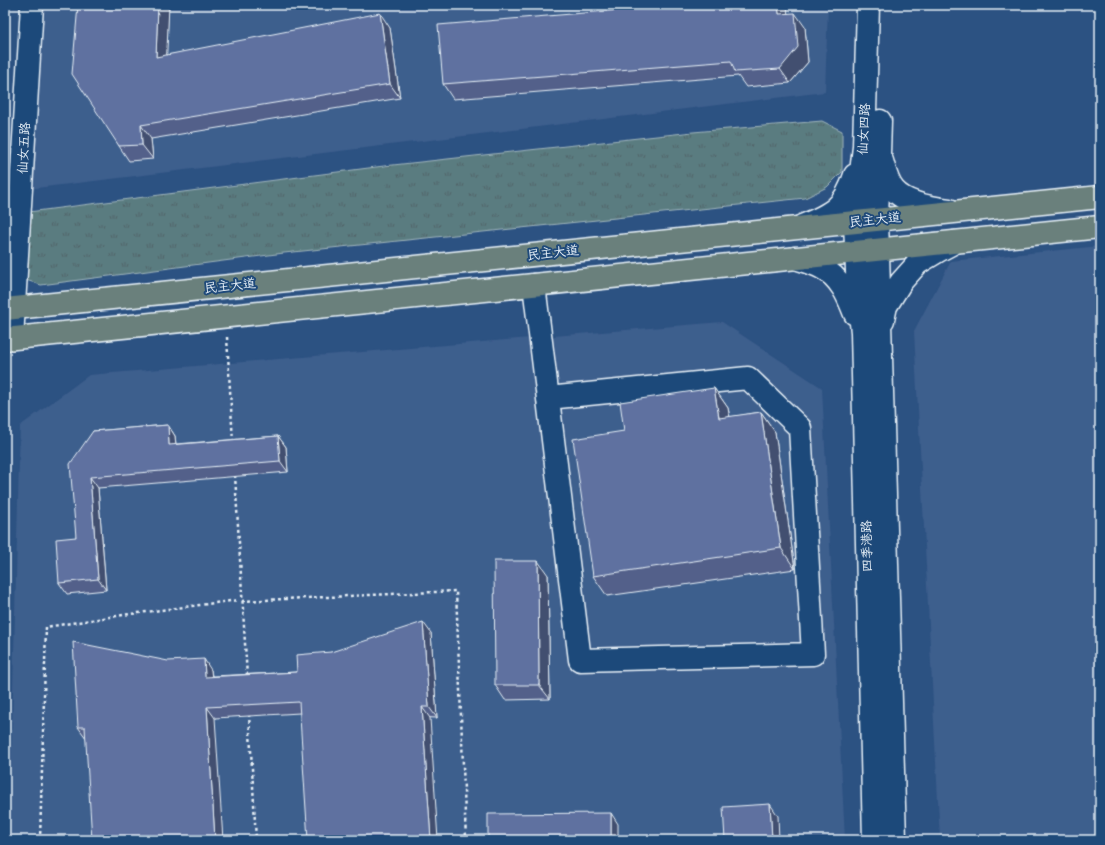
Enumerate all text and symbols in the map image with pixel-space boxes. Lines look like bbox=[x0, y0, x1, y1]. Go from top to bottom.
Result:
street label: 仙女四路 bbox=[855, 103, 873, 155]
street label: 仙女五路 bbox=[15, 122, 33, 174]
street label: 民主大道 bbox=[848, 209, 902, 231]
street label: 民主大道 bbox=[526, 242, 580, 264]
street label: 民主大道 bbox=[203, 275, 257, 297]
street label: 四季港路 bbox=[859, 520, 875, 572]

